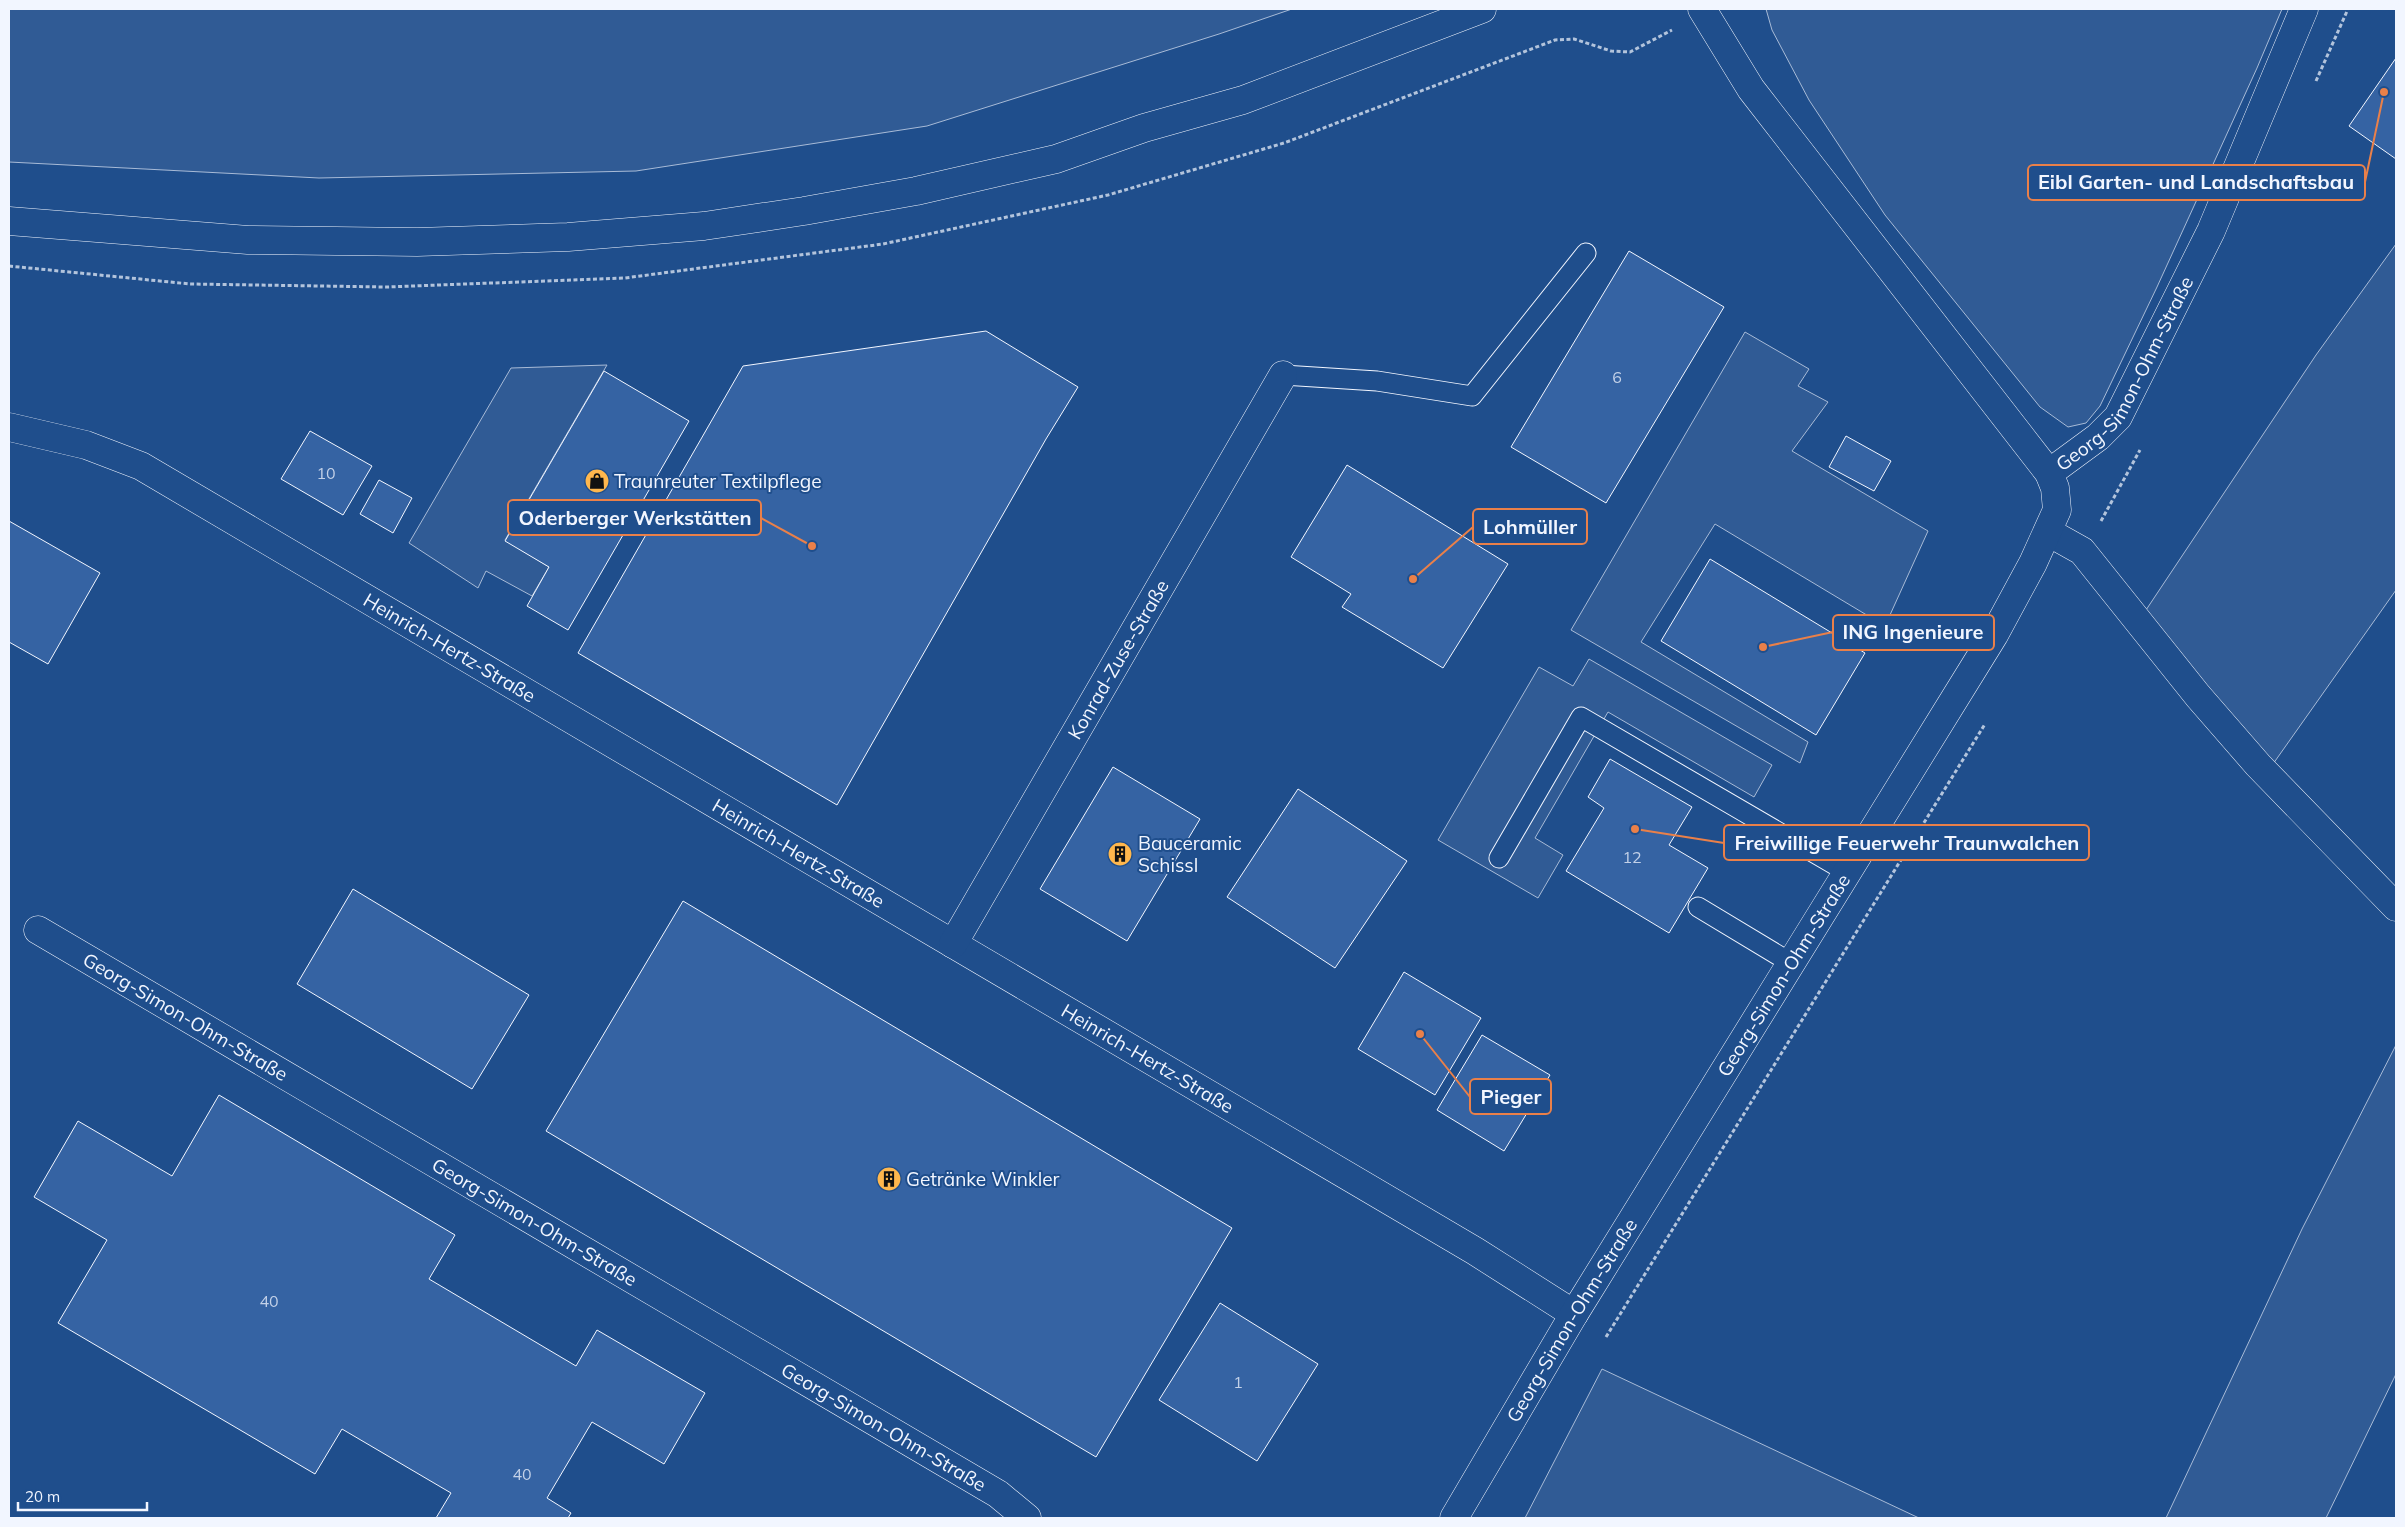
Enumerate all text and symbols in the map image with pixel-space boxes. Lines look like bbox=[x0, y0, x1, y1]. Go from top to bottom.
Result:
callout: Eibl Garten- und Landschaftsbau bbox=[2028, 165, 2365, 200]
text: Eibl Garten- und Landschaftsbau bbox=[2038, 169, 2354, 194]
street label: Georg-Simon-Ohm-Straße bbox=[2051, 272, 2198, 476]
house number: 6 bbox=[1612, 367, 1622, 387]
house number: 10 bbox=[316, 463, 336, 483]
shop icon: Traunreuter Textilpflege bbox=[584, 468, 610, 494]
place label: Traunreuter Textilpflege bbox=[614, 469, 822, 493]
callout: Oderberger Werkstätten bbox=[508, 500, 761, 535]
text: Oderberger Werkstätten bbox=[518, 505, 752, 530]
callout: Lohmüller bbox=[1473, 509, 1587, 544]
text: Lohmüller bbox=[1483, 514, 1577, 539]
street label: Konrad-Zuse-Straße bbox=[1062, 575, 1174, 744]
street label: Heinrich-Hertz-Straße bbox=[359, 588, 540, 708]
callout: ING Ingenieure bbox=[1833, 615, 1994, 650]
text: ING Ingenieure bbox=[1842, 619, 1984, 644]
street label: Heinrich-Hertz-Straße bbox=[708, 793, 889, 913]
callout: Freiwillige Feuerwehr Traunwalchen bbox=[1724, 825, 2089, 860]
text: Freiwillige Feuerwehr Traunwalchen bbox=[1735, 830, 2079, 855]
place label: Bauceramic Schissl bbox=[1138, 831, 1242, 877]
building icon: Bauceramic Schissl bbox=[1107, 841, 1133, 867]
house number: 12 bbox=[1622, 847, 1642, 867]
street label: Georg-Simon-Ohm-Straße bbox=[1712, 870, 1855, 1081]
street label: Georg-Simon-Ohm-Straße bbox=[79, 947, 292, 1086]
street label: Heinrich-Hertz-Straße bbox=[1057, 998, 1238, 1118]
callout: Pieger bbox=[1470, 1079, 1551, 1114]
text: Pieger bbox=[1481, 1084, 1542, 1109]
street label: Georg-Simon-Ohm-Straße bbox=[428, 1152, 641, 1291]
building icon: Getränke Winkler bbox=[876, 1166, 902, 1192]
place label: Getränke Winkler bbox=[906, 1167, 1060, 1191]
street label: Georg-Simon-Ohm-Straße bbox=[1501, 1214, 1642, 1427]
house number: 40 bbox=[259, 1291, 279, 1311]
street label: Georg-Simon-Ohm-Straße bbox=[777, 1357, 991, 1496]
house number: 1 bbox=[1233, 1372, 1243, 1392]
house number: 40 bbox=[512, 1464, 532, 1484]
scale bar bbox=[18, 1480, 146, 1512]
text: 20 m bbox=[25, 1487, 60, 1506]

